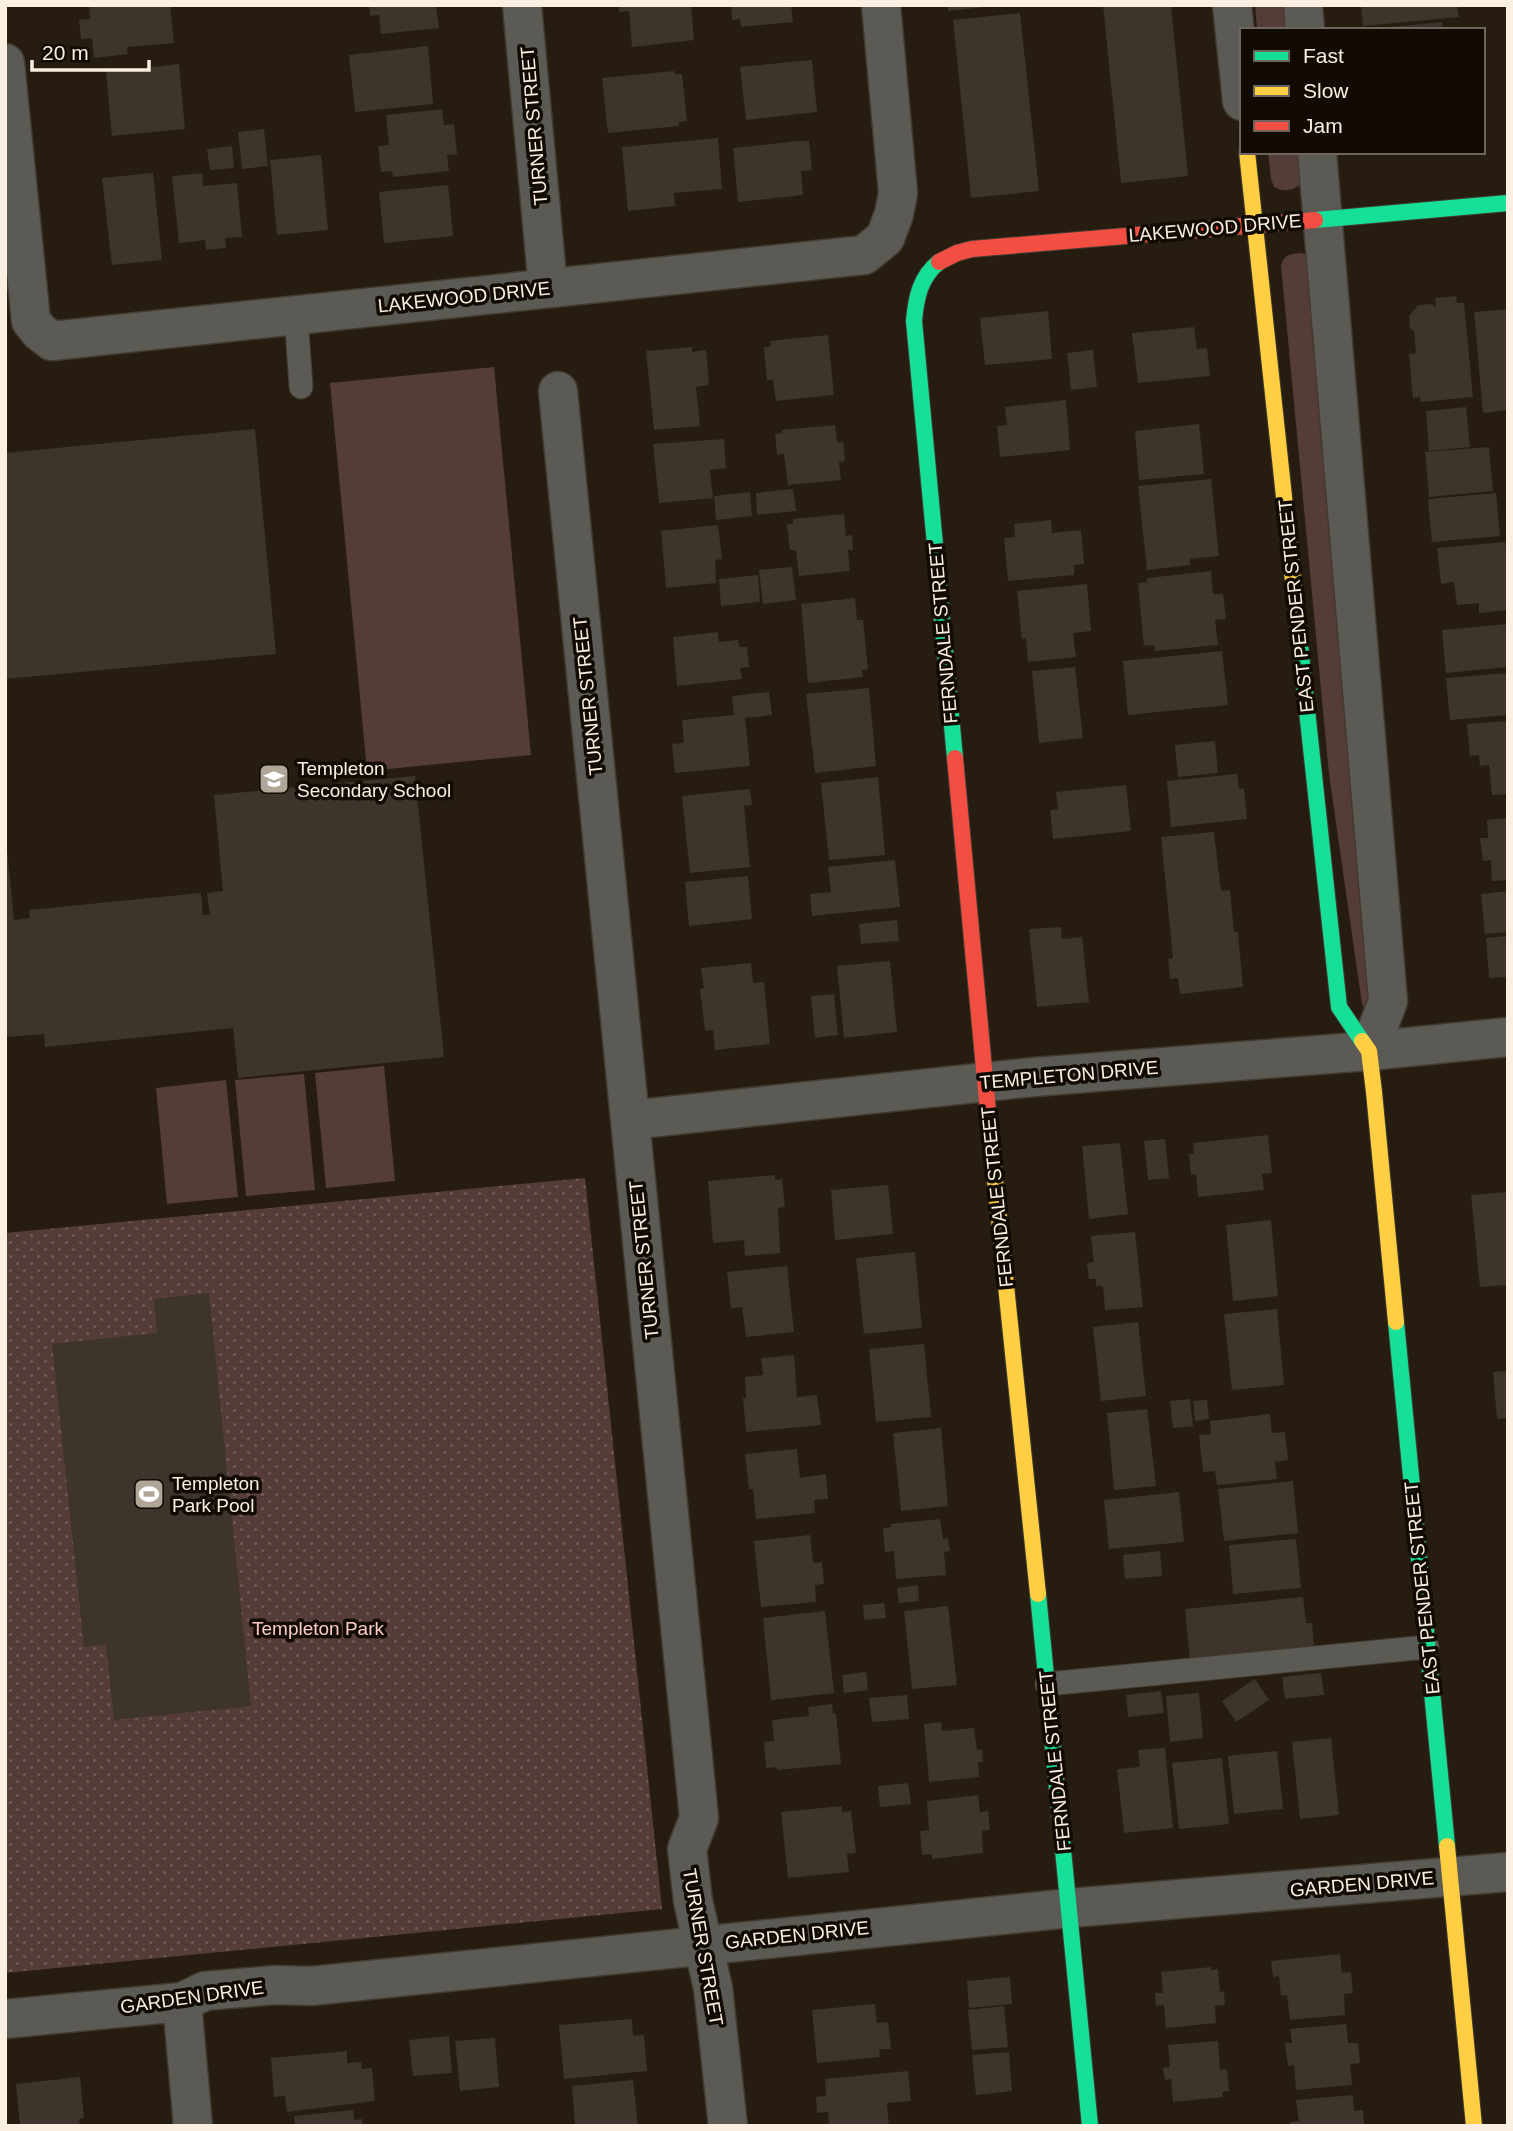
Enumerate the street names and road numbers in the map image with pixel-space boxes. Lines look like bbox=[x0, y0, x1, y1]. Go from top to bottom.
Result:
street label: TURNER STREET bbox=[517, 45, 551, 206]
street label: LAKEWOOD DRIVE bbox=[1128, 210, 1302, 246]
street label: LAKEWOOD DRIVE bbox=[377, 278, 551, 316]
street label: EAST PENDER STREET bbox=[1274, 498, 1318, 714]
street label: FERNDALE STREET bbox=[925, 541, 961, 724]
street label: TURNER STREET bbox=[569, 615, 607, 776]
street label: TEMPLETON DRIVE bbox=[979, 1057, 1159, 1093]
street label: FERNDALE STREET bbox=[977, 1105, 1017, 1288]
street label: TURNER STREET bbox=[625, 1179, 663, 1340]
street label: EAST PENDER STREET bbox=[1400, 1480, 1444, 1696]
street label: FERNDALE STREET bbox=[1035, 1669, 1075, 1852]
street label: TURNER STREET bbox=[679, 1867, 727, 2028]
street label: GARDEN DRIVE bbox=[1289, 1867, 1435, 1901]
street label: GARDEN DRIVE bbox=[724, 1917, 870, 1953]
street label: GARDEN DRIVE bbox=[119, 1977, 265, 2017]

